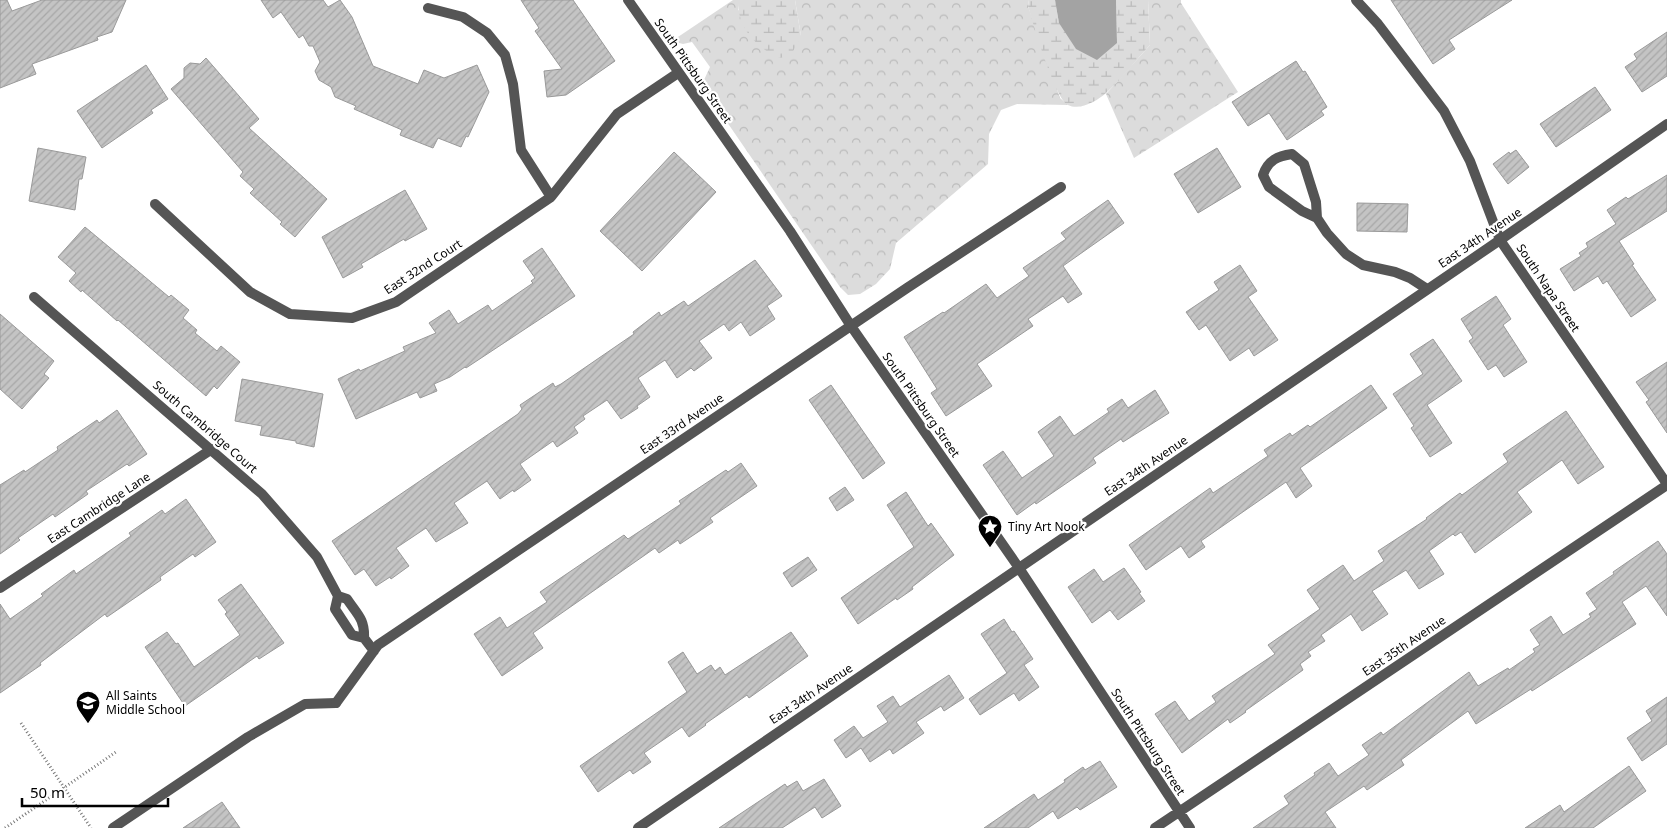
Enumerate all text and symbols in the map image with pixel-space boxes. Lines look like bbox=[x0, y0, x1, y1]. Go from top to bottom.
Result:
street label: South Pittsburg Street bbox=[651, 15, 736, 127]
street label: East 34th Avenue bbox=[1435, 203, 1525, 272]
street label: East 32nd Court bbox=[380, 235, 466, 298]
street label: South Napa Street bbox=[1513, 240, 1585, 336]
street label: South Pittsburg Street bbox=[879, 349, 964, 461]
street label: South Cambridge Court bbox=[149, 376, 262, 477]
street label: East 33rd Avenue bbox=[636, 389, 727, 458]
street label: East 34th Avenue bbox=[1101, 431, 1191, 500]
street label: East Cambridge Lane bbox=[44, 468, 154, 547]
place icon: Tiny Art Nook bbox=[977, 514, 1003, 548]
place label: Tiny Art Nook bbox=[1008, 518, 1085, 535]
street label: East 35th Avenue bbox=[1359, 611, 1449, 680]
street label: East 34th Avenue bbox=[766, 659, 856, 728]
street label: South Pittsburg Street bbox=[1107, 685, 1190, 799]
place label: All Saints Middle School bbox=[106, 687, 185, 718]
school or university icon: All Saints Middle School bbox=[75, 690, 101, 724]
scale bar bbox=[22, 776, 169, 808]
text: 50 m bbox=[30, 782, 65, 802]

